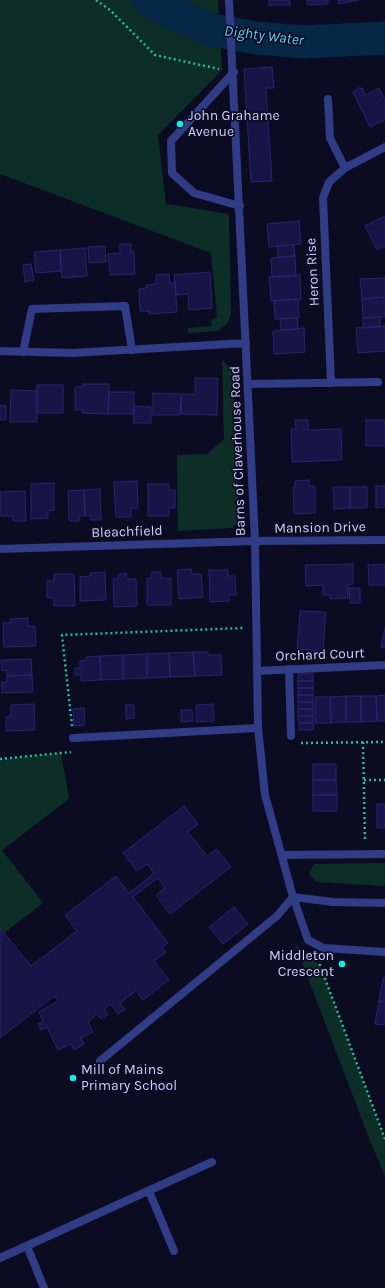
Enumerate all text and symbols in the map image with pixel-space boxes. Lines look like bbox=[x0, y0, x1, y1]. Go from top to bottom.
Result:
water label: Dighty Water bbox=[223, 22, 305, 50]
place label: John Grahame Avenue bbox=[188, 108, 280, 140]
marker: John Grahame Avenue bbox=[175, 119, 185, 129]
street label: Heron Rise bbox=[303, 237, 323, 307]
street label: Barns of Claverhouse Road bbox=[227, 365, 249, 537]
street label: Mansion Drive bbox=[274, 519, 366, 537]
street label: Bleachfield bbox=[91, 522, 163, 542]
street label: Orchard Court bbox=[275, 645, 365, 665]
place label: Middleton Crescent bbox=[269, 948, 334, 980]
marker: Middleton Crescent bbox=[337, 959, 347, 969]
place label: Mill of Mains Primary School bbox=[81, 1062, 177, 1094]
marker: Mill of Mains Primary School bbox=[68, 1073, 78, 1083]

